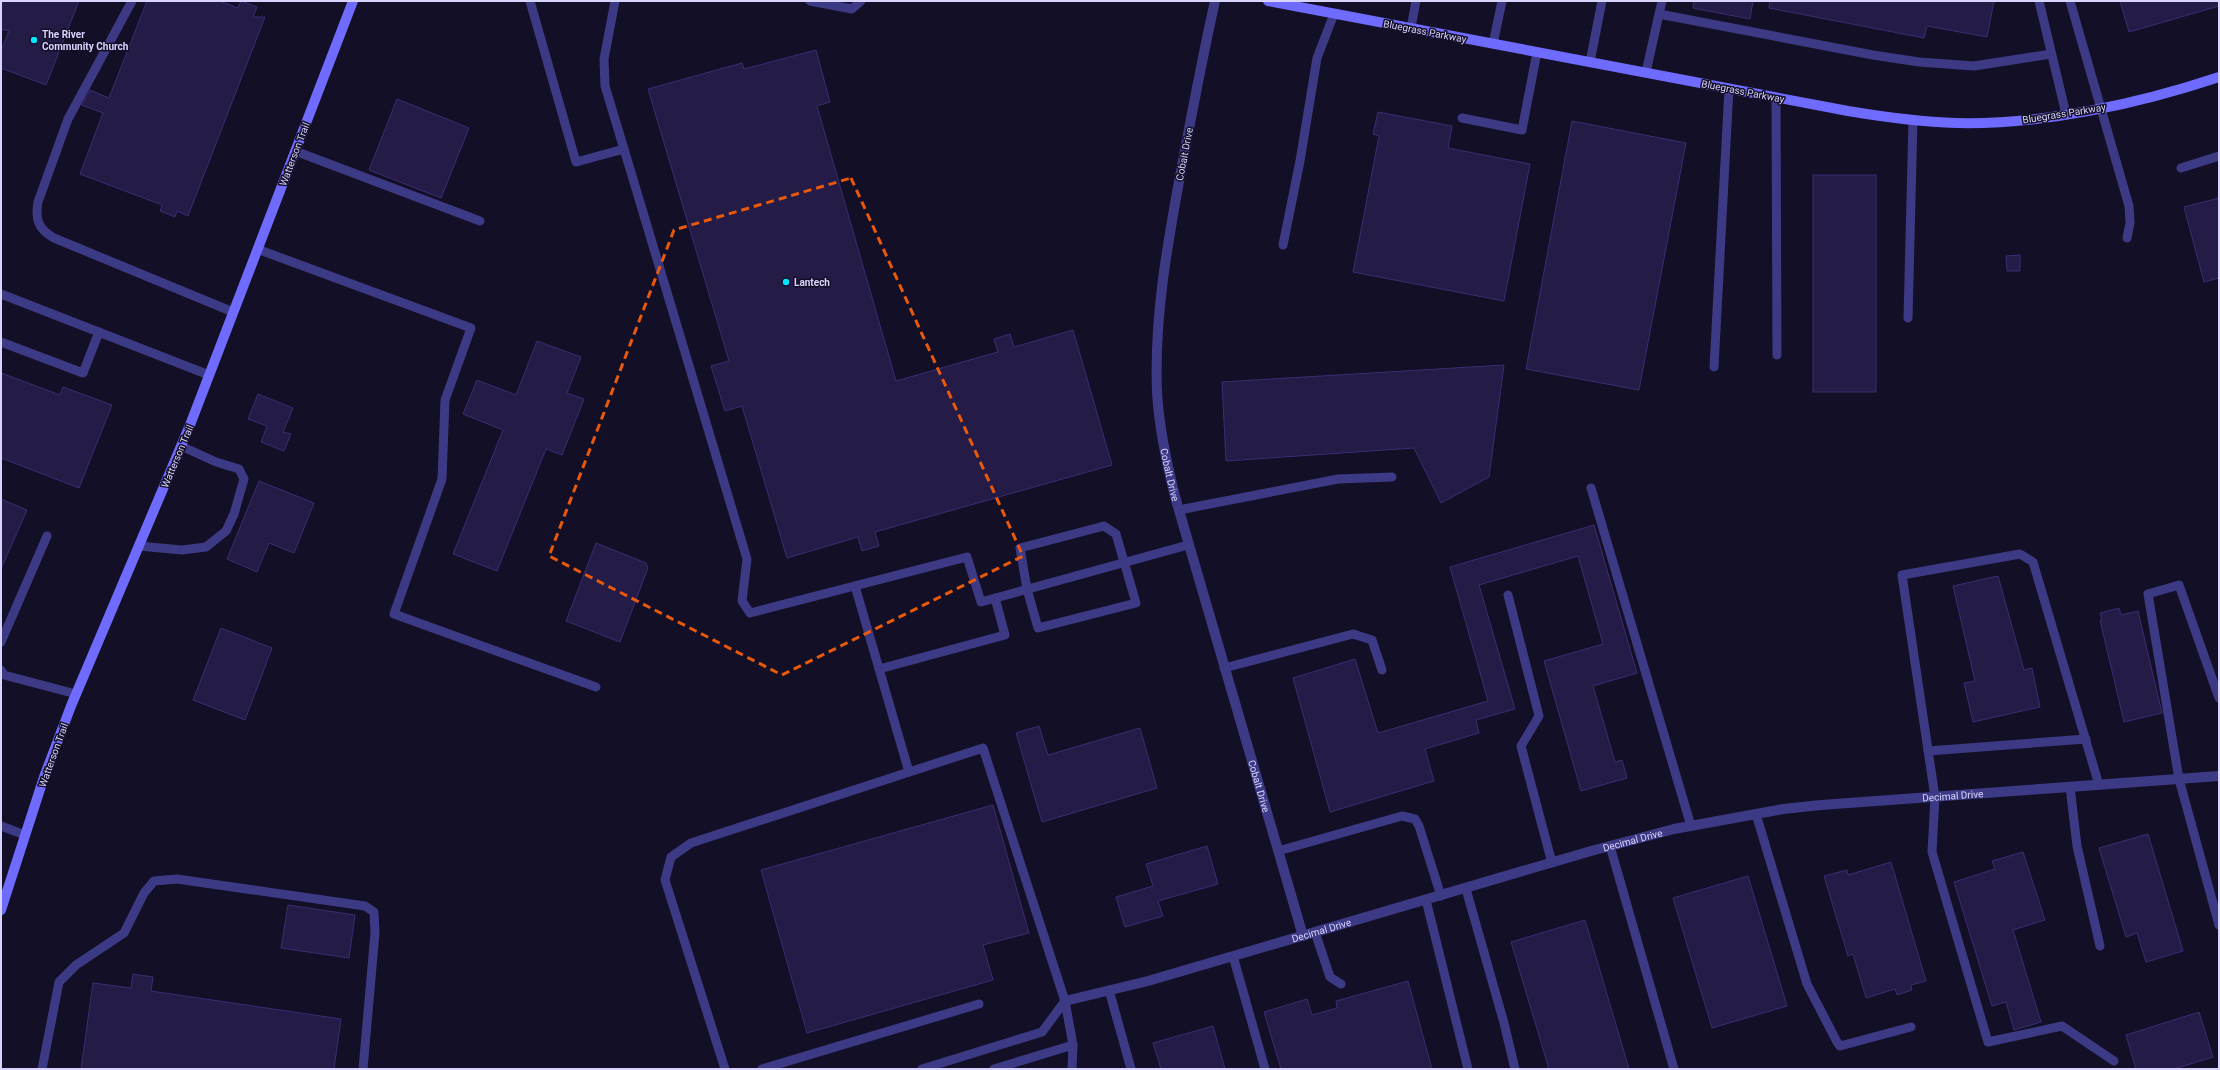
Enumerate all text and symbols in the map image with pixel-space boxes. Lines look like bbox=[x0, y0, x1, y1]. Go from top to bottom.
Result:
street label: Bluegrass Parkway bbox=[1382, 18, 1468, 45]
place label: The River Community Church bbox=[42, 29, 129, 52]
marker: The River Community Church bbox=[29, 35, 39, 45]
street label: Bluegrass Parkway bbox=[1700, 78, 1786, 105]
street label: Bluegrass Parkway bbox=[2022, 101, 2107, 126]
street label: Watterson Trail bbox=[277, 121, 312, 187]
street label: Cobalt Drive bbox=[1174, 127, 1195, 182]
marker: Lantech bbox=[781, 277, 791, 287]
place label: Lantech bbox=[794, 277, 830, 288]
street label: Watterson Trail bbox=[159, 423, 196, 489]
street label: Cobalt Drive bbox=[1158, 447, 1181, 502]
street label: Watterson Trail bbox=[37, 722, 70, 789]
street label: Cobalt Drive bbox=[1246, 759, 1272, 814]
street label: Decimal Drive bbox=[1922, 788, 1984, 804]
street label: Decimal Drive bbox=[1602, 827, 1664, 854]
street label: Decimal Drive bbox=[1291, 917, 1352, 945]

